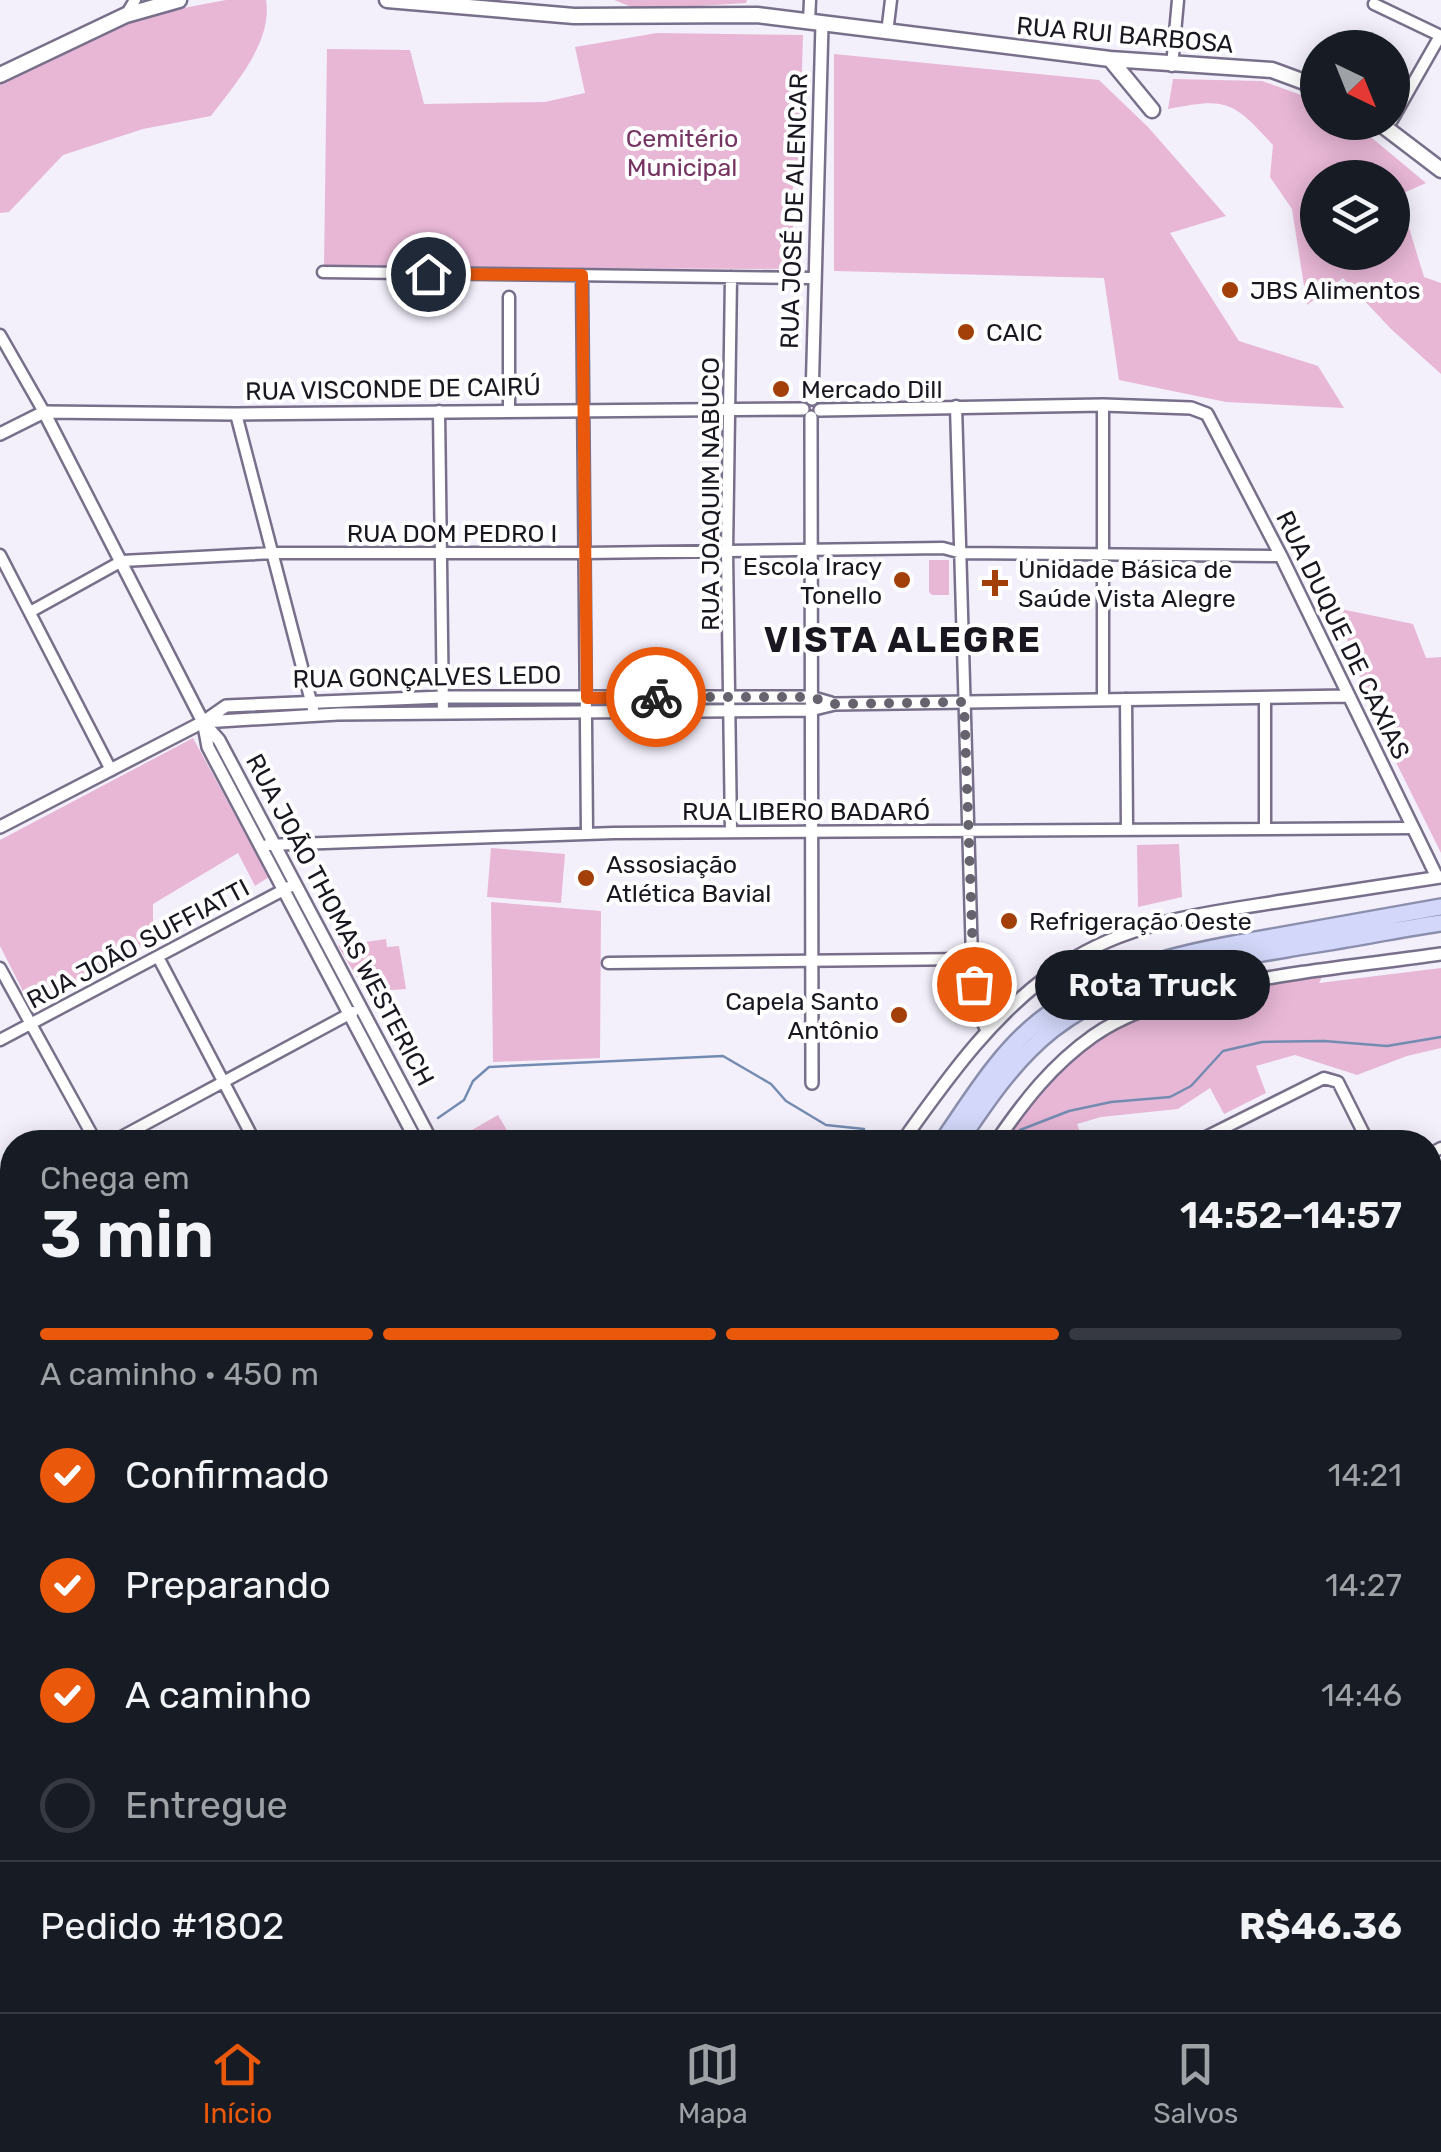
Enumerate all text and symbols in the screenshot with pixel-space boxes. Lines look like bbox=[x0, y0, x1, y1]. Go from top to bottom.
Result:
street label: RUA RUI BARBOSA bbox=[1015, 11, 1235, 59]
north arrow bbox=[1300, 30, 1410, 140]
map controls bbox=[1300, 30, 1410, 270]
street label: RUA JOSÉ DE ALENCAR bbox=[775, 72, 813, 350]
park label: Cemitério Municipal bbox=[626, 124, 738, 182]
button: layers bbox=[1300, 160, 1410, 270]
pin bbox=[386, 232, 471, 317]
icon: home bbox=[401, 247, 456, 302]
place label: JBS Alimentos bbox=[1250, 276, 1421, 305]
marker: JBS Alimentos bbox=[1219, 279, 1241, 301]
place label: CAIC bbox=[986, 318, 1043, 347]
marker: CAIC bbox=[955, 321, 977, 343]
street label: RUA JOAQUIM NABUCO bbox=[696, 357, 725, 631]
street label: RUA VISCONDE DE CAIRÚ bbox=[245, 372, 541, 406]
place label: Mercado Dill bbox=[801, 375, 942, 404]
marker: Mercado Dill bbox=[770, 378, 792, 400]
street label: RUA DUQUE DE CAXIAS bbox=[1270, 506, 1416, 764]
street label: RUA DOM PEDRO I bbox=[347, 519, 557, 548]
place label: Escola Iracy Tonello bbox=[743, 552, 882, 610]
place label: Unidade Básica de Saúde Vista Alegre bbox=[1018, 555, 1236, 613]
marker: Escola Iracy Tonello bbox=[891, 569, 913, 591]
marker: Unidade Básica de Saúde Vista Alegre bbox=[982, 570, 1008, 596]
district label: VISTA ALEGRE bbox=[764, 619, 1042, 661]
courier bbox=[606, 647, 706, 747]
street label: RUA GONÇALVES LEDO bbox=[292, 660, 562, 694]
icon: bike bbox=[629, 670, 684, 725]
street label: RUA JOÃO THOMAS WESTERICH bbox=[240, 749, 440, 1091]
street label: RUA LIBERO BADARÓ bbox=[682, 797, 930, 826]
place label: Assosiação Atlética Bavial bbox=[606, 850, 771, 908]
marker: Assosiação Atlética Bavial bbox=[575, 867, 597, 889]
street label: RUA JOÃO SUFFIATTI bbox=[22, 873, 254, 1015]
place label: Refrigeração Oeste bbox=[1029, 907, 1252, 936]
marker: Refrigeração Oeste bbox=[998, 910, 1020, 932]
pin bbox=[932, 942, 1017, 1027]
callout: Rota Truck bbox=[1034, 949, 1269, 1019]
icon: bag bbox=[947, 957, 1002, 1012]
text: Rota Truck bbox=[1068, 966, 1237, 1004]
place label: Capela Santo Antônio bbox=[725, 987, 879, 1045]
marker: Capela Santo Antônio bbox=[888, 1004, 910, 1026]
text: Chega em bbox=[40, 1159, 190, 1197]
text: 14:52–14:57 bbox=[1180, 1192, 1402, 1238]
text: 3 min bbox=[40, 1196, 214, 1273]
text: A caminho · 450 m bbox=[40, 1355, 319, 1393]
icon: check bbox=[40, 1448, 95, 1503]
text: Confirmado bbox=[125, 1452, 329, 1498]
text: 14:21 bbox=[1328, 1456, 1402, 1494]
icon: check bbox=[40, 1558, 95, 1613]
text: Preparando bbox=[125, 1562, 331, 1608]
text: 14:27 bbox=[1325, 1566, 1402, 1604]
icon: check bbox=[40, 1668, 95, 1723]
text: A caminho bbox=[125, 1672, 312, 1718]
text: 14:46 bbox=[1321, 1676, 1402, 1714]
text: Entregue bbox=[125, 1782, 288, 1828]
text: Pedido #1802 bbox=[40, 1903, 284, 1949]
text: R$46.36 bbox=[1239, 1903, 1402, 1949]
tab: Início bbox=[203, 2037, 272, 2130]
tab: Mapa bbox=[678, 2037, 748, 2130]
tab: Salvos bbox=[1153, 2037, 1238, 2130]

